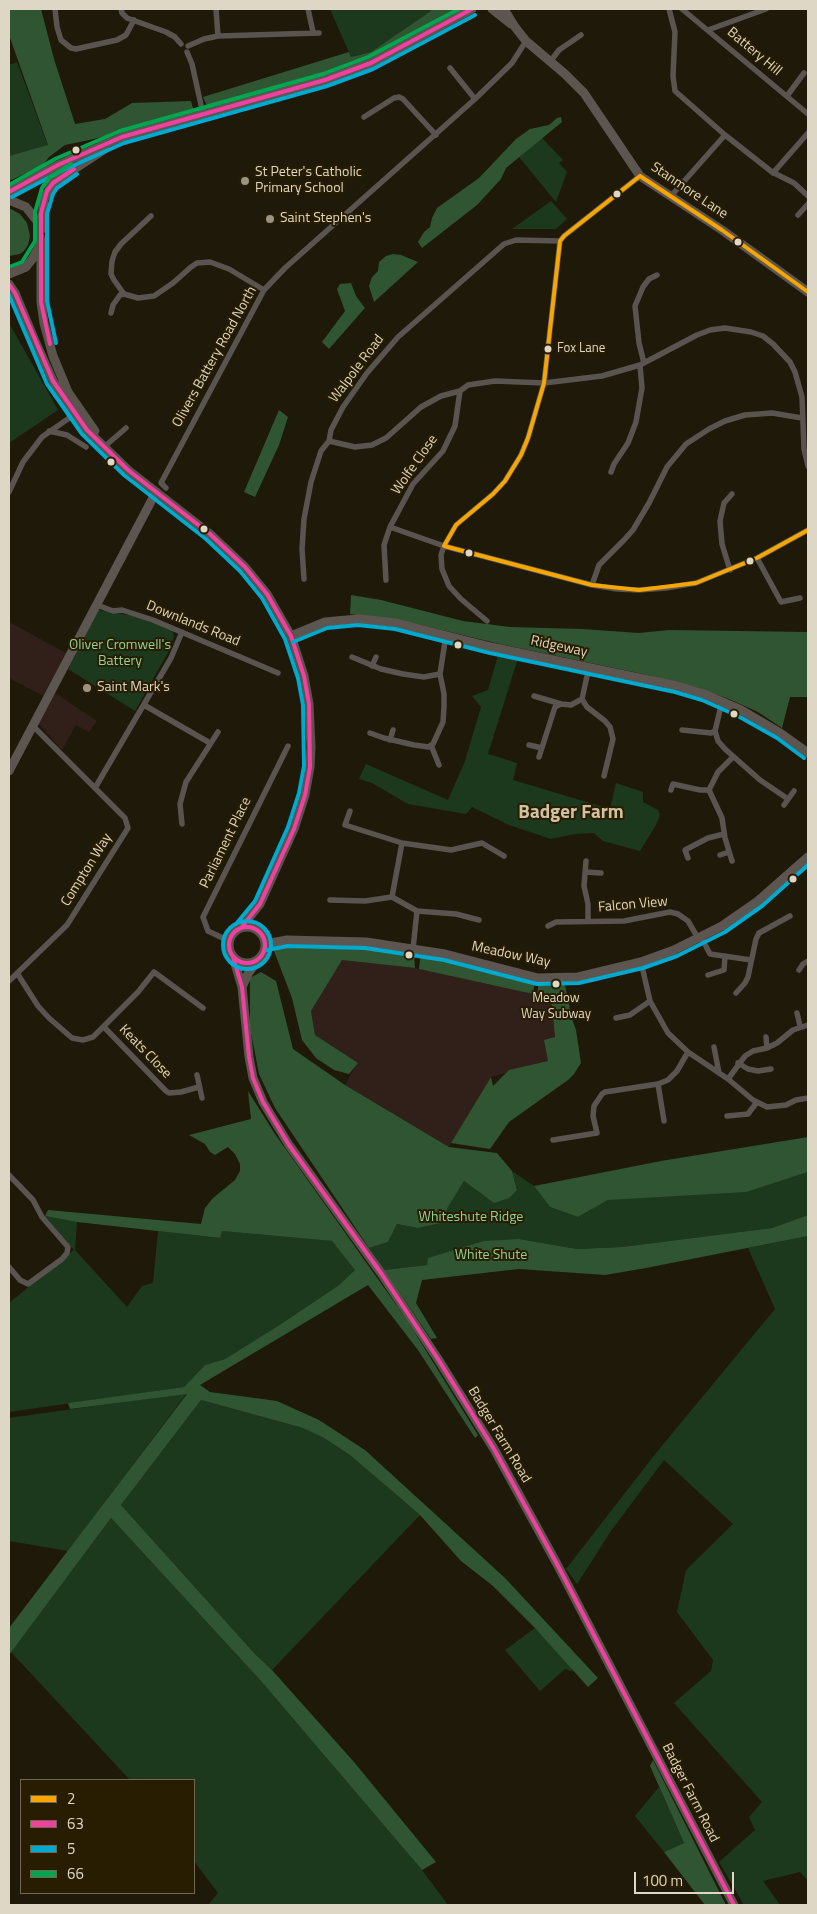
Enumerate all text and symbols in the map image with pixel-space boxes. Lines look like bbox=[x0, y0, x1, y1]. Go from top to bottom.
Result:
street label: Battery Hill bbox=[723, 24, 785, 80]
unlabelled marker bbox=[71, 145, 81, 155]
street label: Stanmore Lane bbox=[647, 159, 731, 223]
place label: St Peter's Catholic Primary School bbox=[255, 165, 362, 198]
marker: St Peter's Catholic Primary School bbox=[239, 175, 251, 187]
unlabelled marker bbox=[612, 189, 622, 199]
place label: Saint Stephen's bbox=[280, 211, 371, 227]
marker: Saint Stephen's bbox=[264, 213, 276, 225]
unlabelled marker bbox=[733, 237, 743, 247]
street label: Olivers Battery Road North bbox=[169, 284, 261, 430]
street label: Walpole Road bbox=[326, 332, 388, 406]
place label: Fox Lane bbox=[557, 341, 605, 357]
marker: Fox Lane bbox=[543, 344, 553, 354]
street label: Wolfe Close bbox=[388, 432, 442, 498]
unlabelled marker bbox=[106, 457, 116, 467]
unlabelled marker bbox=[199, 524, 209, 534]
unlabelled marker bbox=[464, 548, 474, 558]
unlabelled marker bbox=[745, 556, 755, 566]
street label: Downlands Road bbox=[144, 598, 242, 650]
street label: Ridgeway bbox=[529, 633, 589, 661]
park label: Oliver Cromwell's Battery bbox=[69, 638, 171, 670]
unlabelled marker bbox=[453, 640, 463, 650]
place label: Saint Mark's bbox=[97, 680, 170, 696]
marker: Saint Mark's bbox=[81, 682, 93, 694]
unlabelled marker bbox=[729, 709, 739, 719]
street label: Parliament Place bbox=[197, 795, 255, 891]
district label: Badger Farm bbox=[518, 802, 624, 824]
street label: Compton Way bbox=[58, 830, 116, 910]
unlabelled marker bbox=[788, 874, 798, 884]
street label: Falcon View bbox=[597, 894, 669, 916]
street label: Meadow Way bbox=[470, 938, 552, 972]
unlabelled marker bbox=[404, 950, 414, 960]
marker: Meadow Way Subway bbox=[551, 979, 561, 989]
place label: Meadow Way Subway bbox=[521, 991, 591, 1022]
street label: Keats Close bbox=[115, 1022, 175, 1082]
park label: Whiteshute Ridge bbox=[419, 1210, 523, 1226]
park label: White Shute bbox=[455, 1248, 527, 1264]
street label: Badger Farm Road bbox=[464, 1384, 534, 1486]
street label: Badger Farm Road bbox=[658, 1741, 722, 1845]
legend bbox=[20, 1779, 195, 1894]
text: 2 bbox=[67, 1787, 75, 1810]
text: 63 bbox=[67, 1812, 84, 1835]
text: 5 bbox=[67, 1837, 75, 1860]
text: 66 bbox=[67, 1862, 84, 1885]
scale bar bbox=[637, 1862, 737, 1894]
text: 100 m bbox=[642, 1869, 683, 1892]

